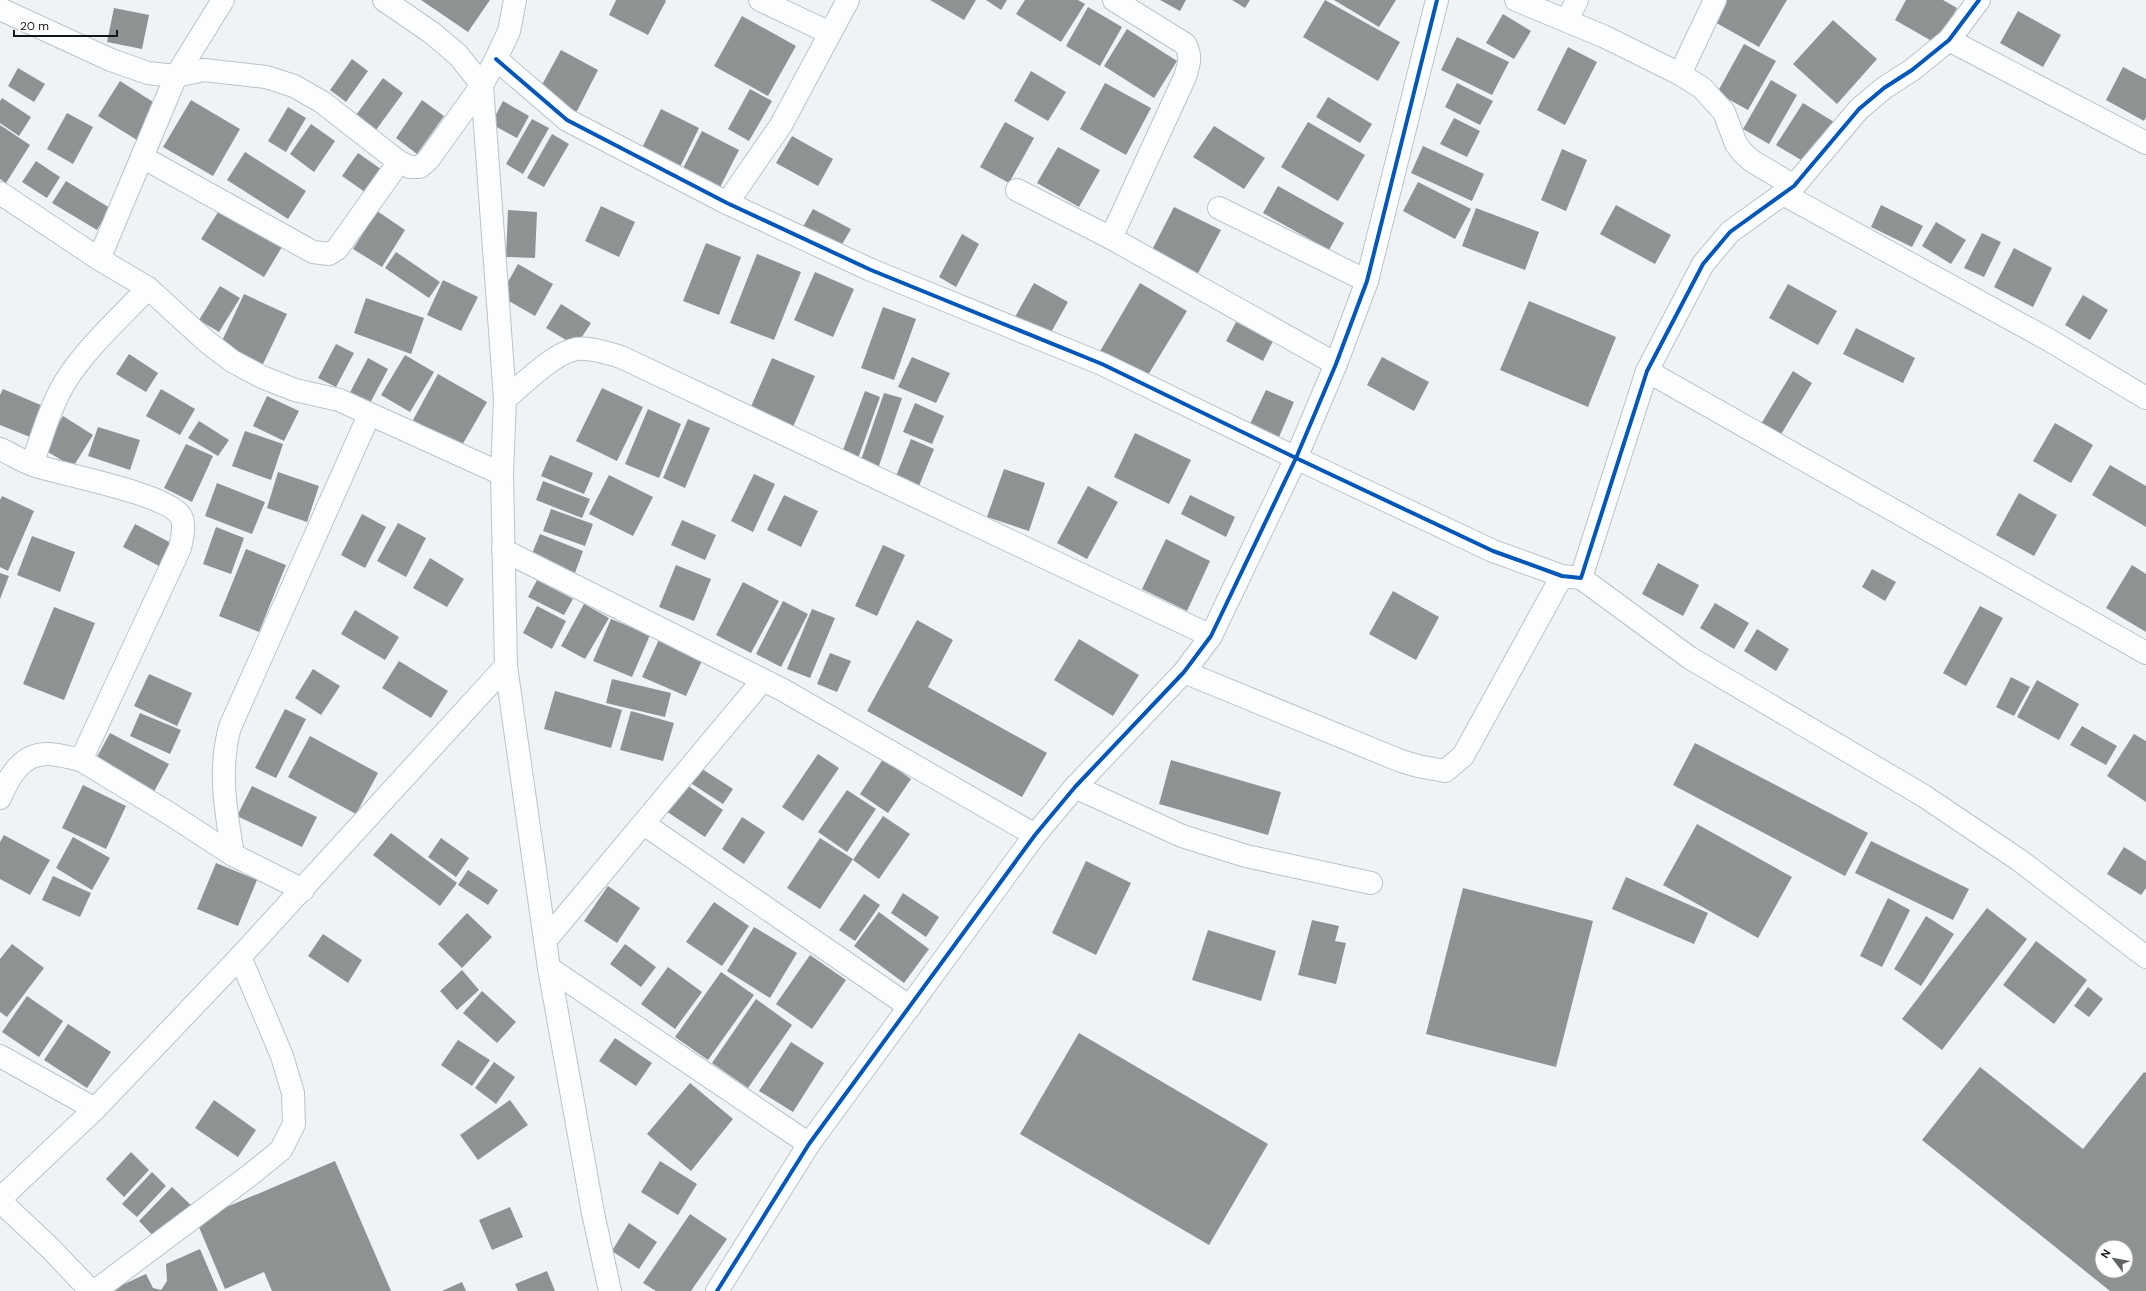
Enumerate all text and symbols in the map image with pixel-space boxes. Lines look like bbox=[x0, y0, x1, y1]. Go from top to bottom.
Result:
scale bar bbox=[14, 12, 117, 38]
text: 20 m bbox=[20, 18, 49, 34]
north arrow bbox=[2094, 1239, 2134, 1279]
text: N bbox=[2097, 1247, 2114, 1261]

